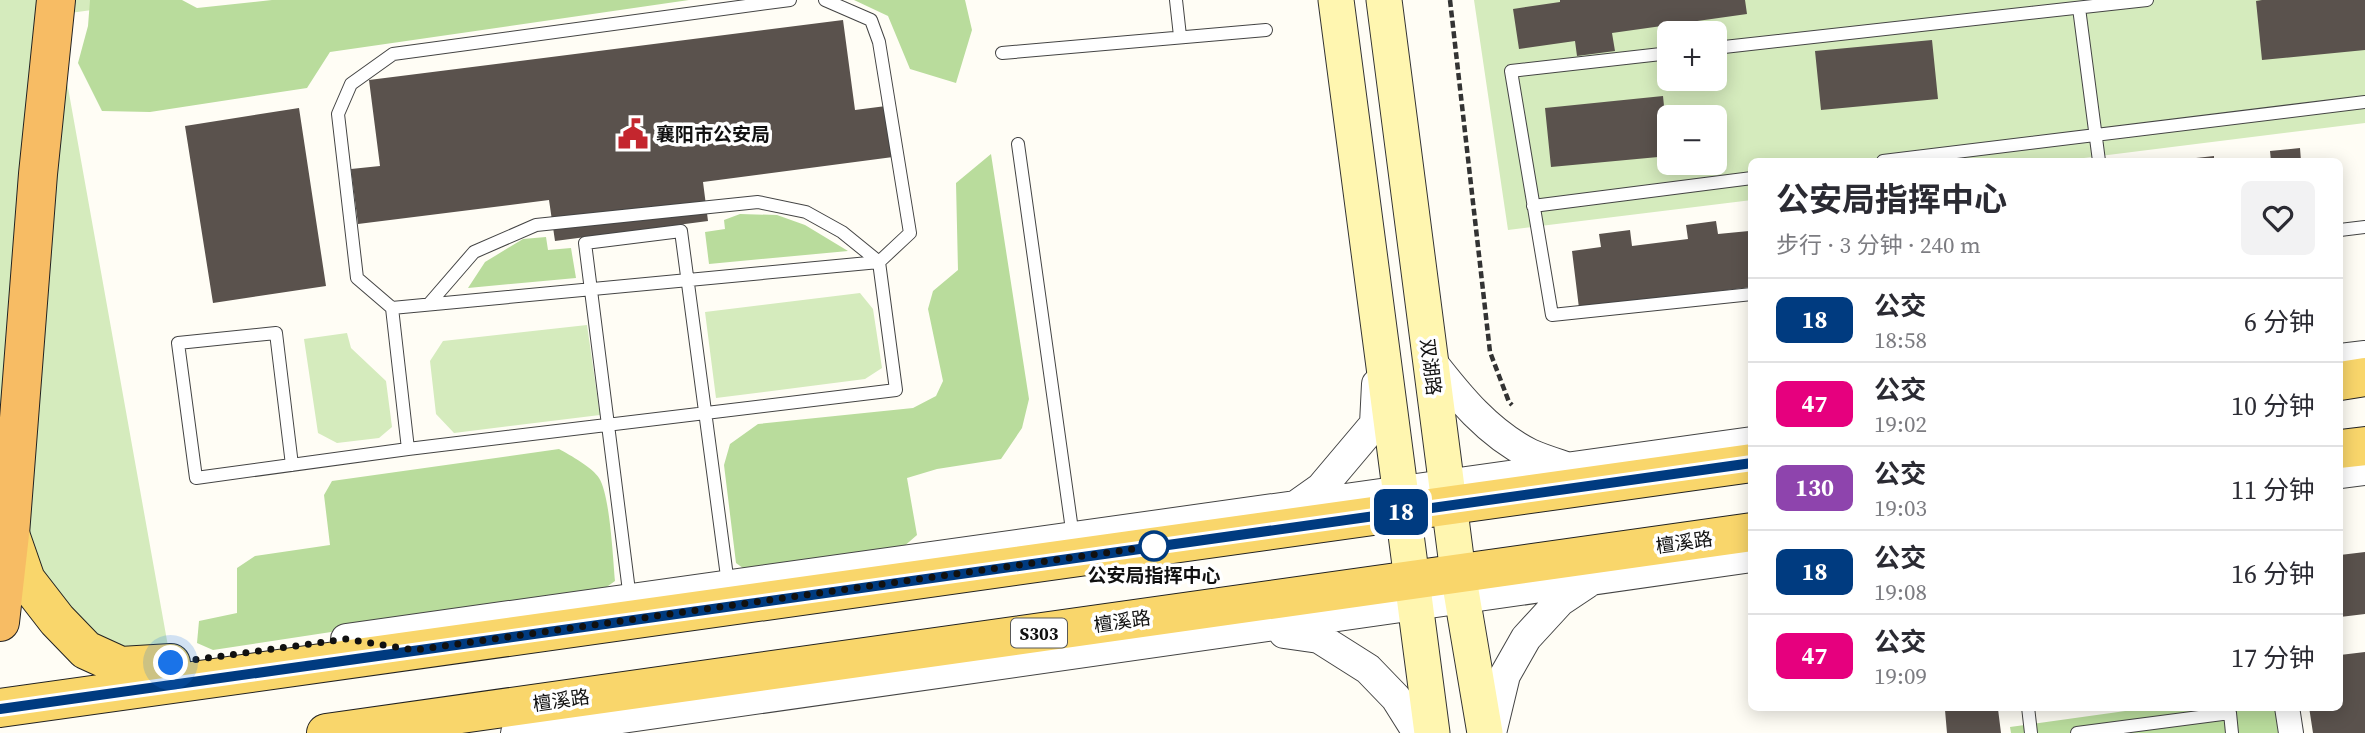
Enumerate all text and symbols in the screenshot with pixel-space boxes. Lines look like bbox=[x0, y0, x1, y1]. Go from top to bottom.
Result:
map controls bbox=[1657, 21, 1727, 175]
button: + bbox=[1657, 21, 1727, 91]
button: − bbox=[1657, 105, 1727, 175]
public building icon: 襄阳市公安局 bbox=[616, 117, 650, 151]
place label: 襄阳市公安局 bbox=[656, 121, 770, 147]
text: 公安局指挥中心 bbox=[1776, 177, 2007, 222]
button: heart bbox=[2241, 181, 2315, 255]
text: 步行 · 3 分钟 · 240 m bbox=[1776, 229, 1981, 261]
text: 公交 bbox=[1874, 288, 1926, 324]
text: 18 bbox=[1801, 303, 1828, 336]
text: 6 分钟 bbox=[2244, 304, 2315, 340]
text: 18:58 bbox=[1874, 324, 1927, 356]
street label: 双湖路 bbox=[1415, 337, 1447, 397]
text: 公交 bbox=[1874, 372, 1926, 408]
text: 47 bbox=[1801, 387, 1828, 420]
text: 10 分钟 bbox=[2231, 388, 2315, 424]
text: 19:02 bbox=[1874, 408, 1927, 440]
text: 公交 bbox=[1874, 456, 1926, 492]
text: 130 bbox=[1795, 471, 1834, 504]
text: 11 分钟 bbox=[2231, 472, 2315, 508]
line badge: 18 bbox=[1370, 489, 1432, 535]
text: 19:03 bbox=[1874, 492, 1927, 524]
text: 18 bbox=[1388, 495, 1414, 528]
street label: 檀溪路 bbox=[1654, 525, 1714, 559]
marker: 公安局指挥中心 bbox=[1139, 531, 1169, 561]
text: 公交 bbox=[1874, 540, 1926, 576]
text: 18 bbox=[1801, 555, 1828, 588]
text: 16 分钟 bbox=[2231, 556, 2315, 592]
place label: 公安局指挥中心 bbox=[1087, 562, 1221, 588]
text: 19:08 bbox=[1874, 576, 1927, 608]
street label: 檀溪路 bbox=[1092, 604, 1152, 638]
road number: S303 bbox=[1011, 618, 1067, 648]
text: 公交 bbox=[1874, 624, 1926, 660]
text: 47 bbox=[1801, 639, 1828, 672]
text: 17 分钟 bbox=[2231, 640, 2315, 676]
your location bbox=[153, 645, 188, 680]
text: 19:09 bbox=[1874, 660, 1927, 692]
street label: 檀溪路 bbox=[531, 683, 591, 717]

